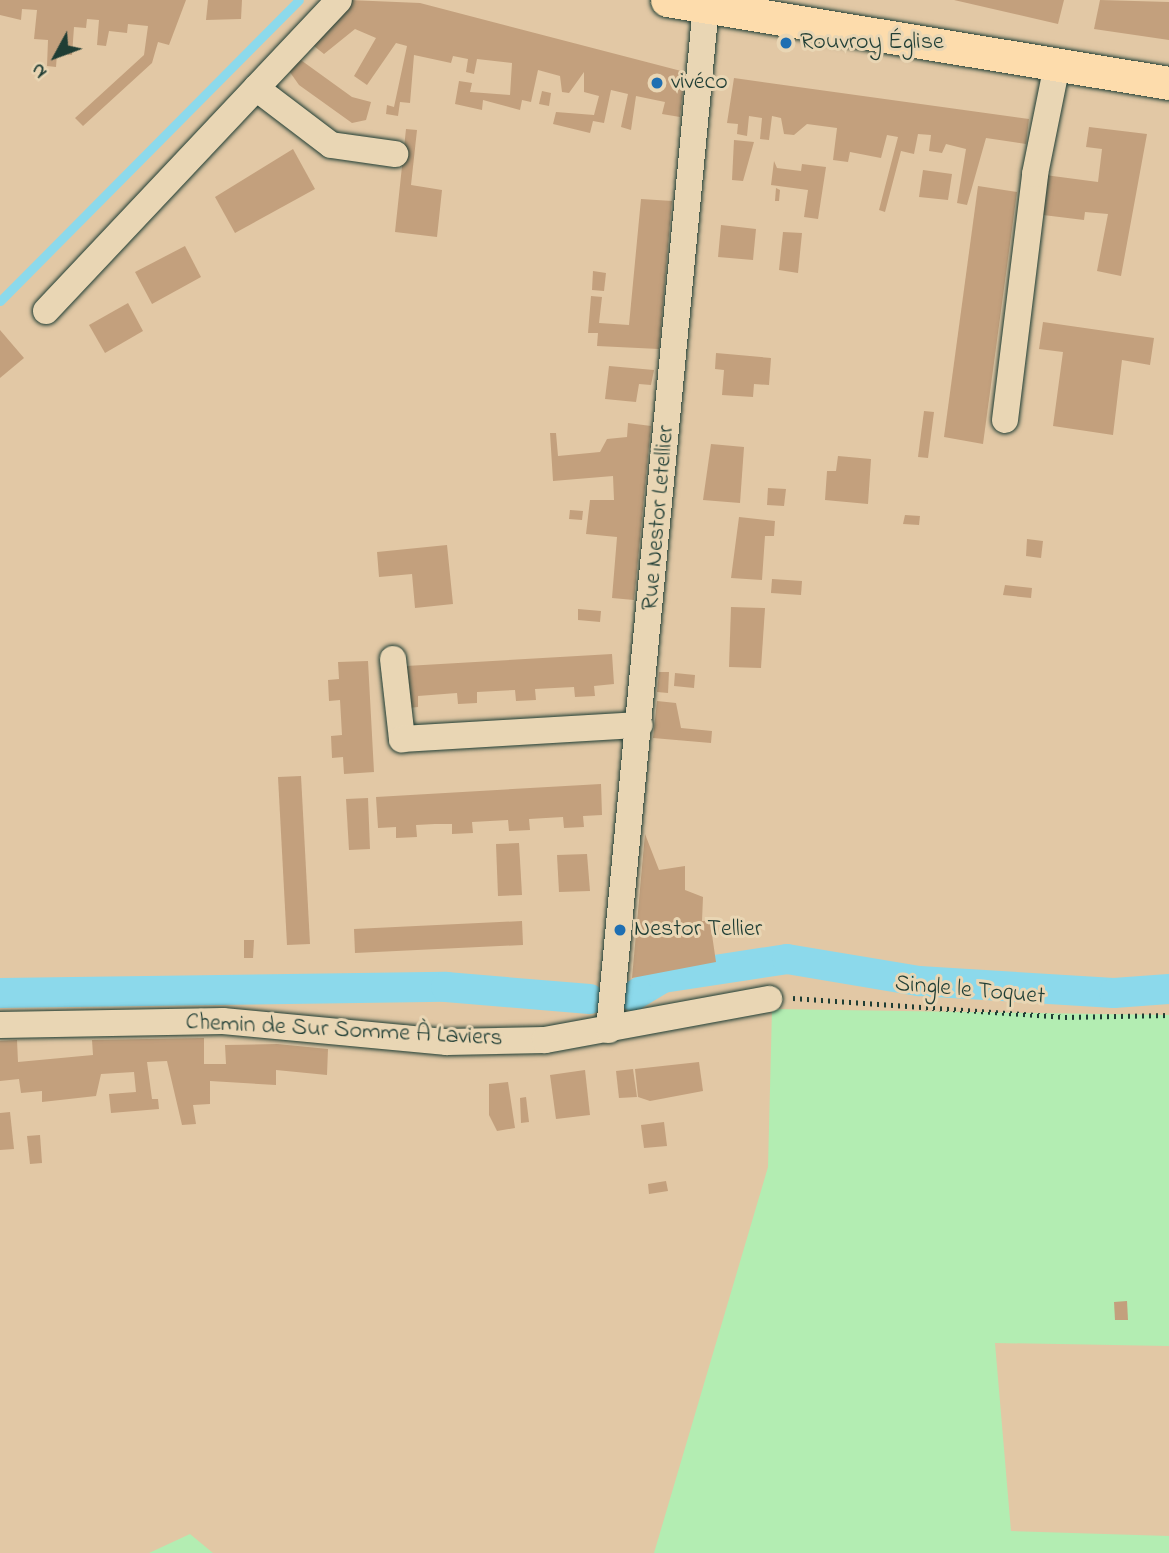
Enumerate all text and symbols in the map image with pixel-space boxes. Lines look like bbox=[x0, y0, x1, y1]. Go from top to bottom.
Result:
north arrow bbox=[21, 21, 91, 91]
place label: Rouvroy Église bbox=[800, 29, 944, 57]
marker: Rouvroy Église bbox=[778, 35, 794, 51]
text: N bbox=[25, 56, 54, 84]
place label: vivéco bbox=[671, 69, 728, 97]
marker: vivéco bbox=[649, 75, 665, 91]
street label: Rue Nestor Letellier bbox=[637, 424, 681, 612]
place label: Nestor Tellier bbox=[634, 916, 762, 944]
marker: Nestor Tellier bbox=[612, 922, 628, 938]
street label: Single le Toquet bbox=[894, 970, 1046, 1012]
street label: Chemin de Sur Somme À Laviers bbox=[185, 1008, 503, 1054]

